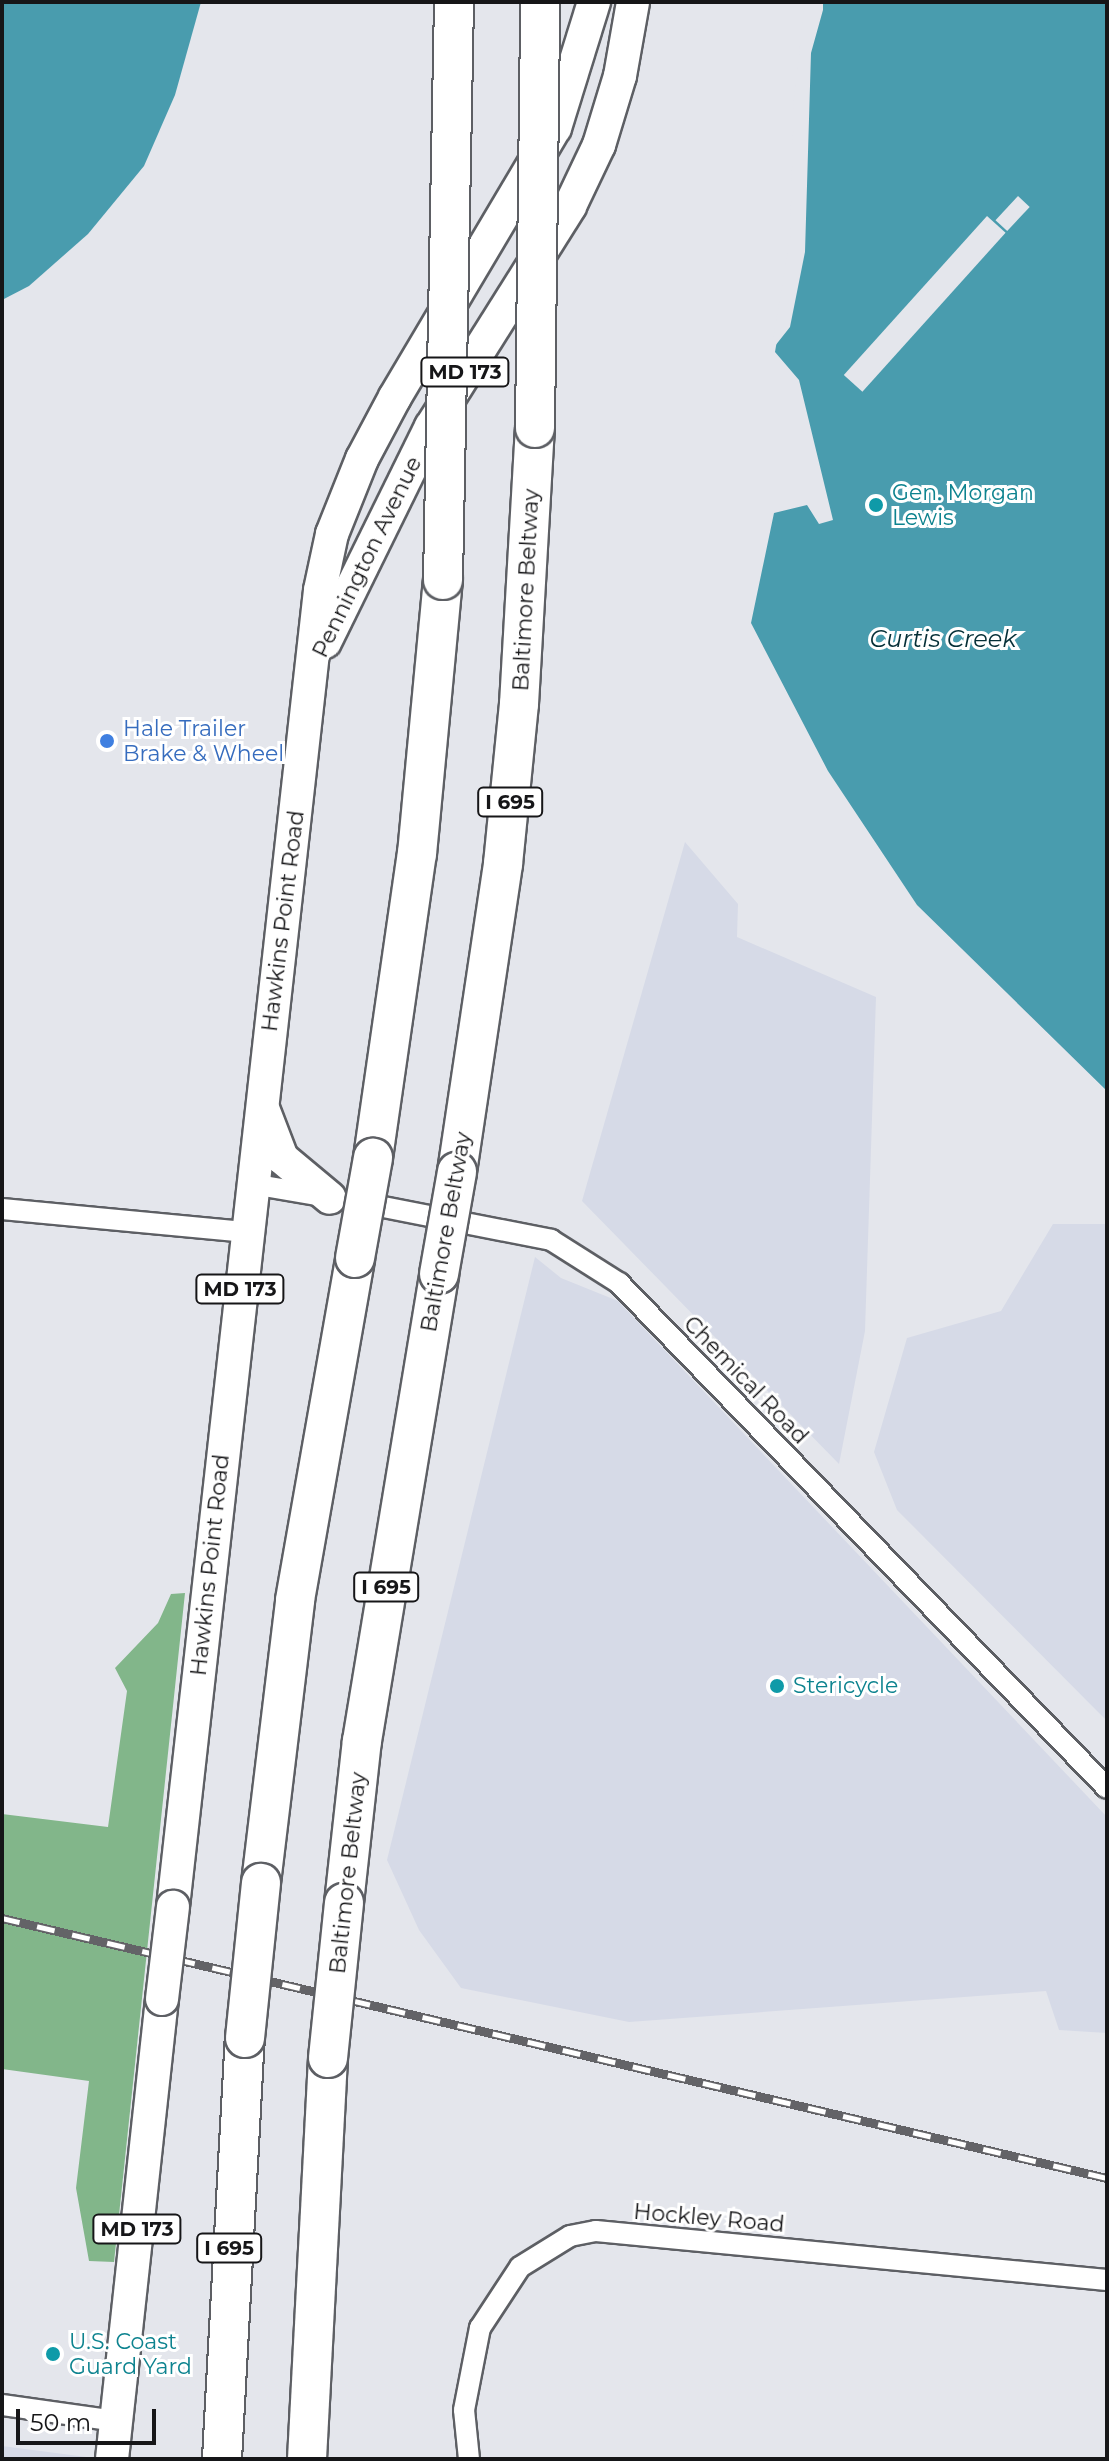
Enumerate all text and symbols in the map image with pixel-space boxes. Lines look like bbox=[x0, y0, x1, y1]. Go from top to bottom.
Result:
road number: MD 173 bbox=[419, 356, 511, 388]
street label: Pennington Avenue bbox=[307, 452, 427, 662]
place label: Gen. Morgan Lewis bbox=[892, 479, 1034, 530]
street label: Baltimore Beltway bbox=[508, 488, 544, 692]
marker: Gen. Morgan Lewis bbox=[867, 496, 885, 514]
water label: Curtis Creek bbox=[870, 625, 1016, 653]
place label: Hale Trailer Brake & Wheel bbox=[123, 715, 284, 766]
marker: Hale Trailer Brake & Wheel bbox=[98, 732, 116, 750]
road number: I 695 bbox=[476, 786, 544, 818]
street label: Hawkins Point Road bbox=[256, 809, 310, 1033]
street label: Baltimore Beltway bbox=[415, 1130, 477, 1334]
road number: MD 173 bbox=[194, 1273, 286, 1305]
street label: Chemical Road bbox=[678, 1311, 814, 1449]
street label: Hawkins Point Road bbox=[185, 1453, 235, 1677]
road number: I 695 bbox=[352, 1571, 420, 1603]
place label: Stericycle bbox=[793, 1673, 898, 1699]
marker: Stericycle bbox=[768, 1677, 786, 1695]
street label: Baltimore Beltway bbox=[324, 1771, 372, 1975]
street label: Hockley Road bbox=[632, 2198, 786, 2238]
road number: MD 173 bbox=[91, 2213, 183, 2245]
road number: I 695 bbox=[195, 2232, 263, 2264]
place label: U.S. Coast Guard Yard bbox=[69, 2328, 192, 2380]
marker: U.S. Coast Guard Yard bbox=[44, 2345, 62, 2363]
scale bar bbox=[20, 2393, 160, 2443]
text: 50 m bbox=[30, 2408, 91, 2437]

